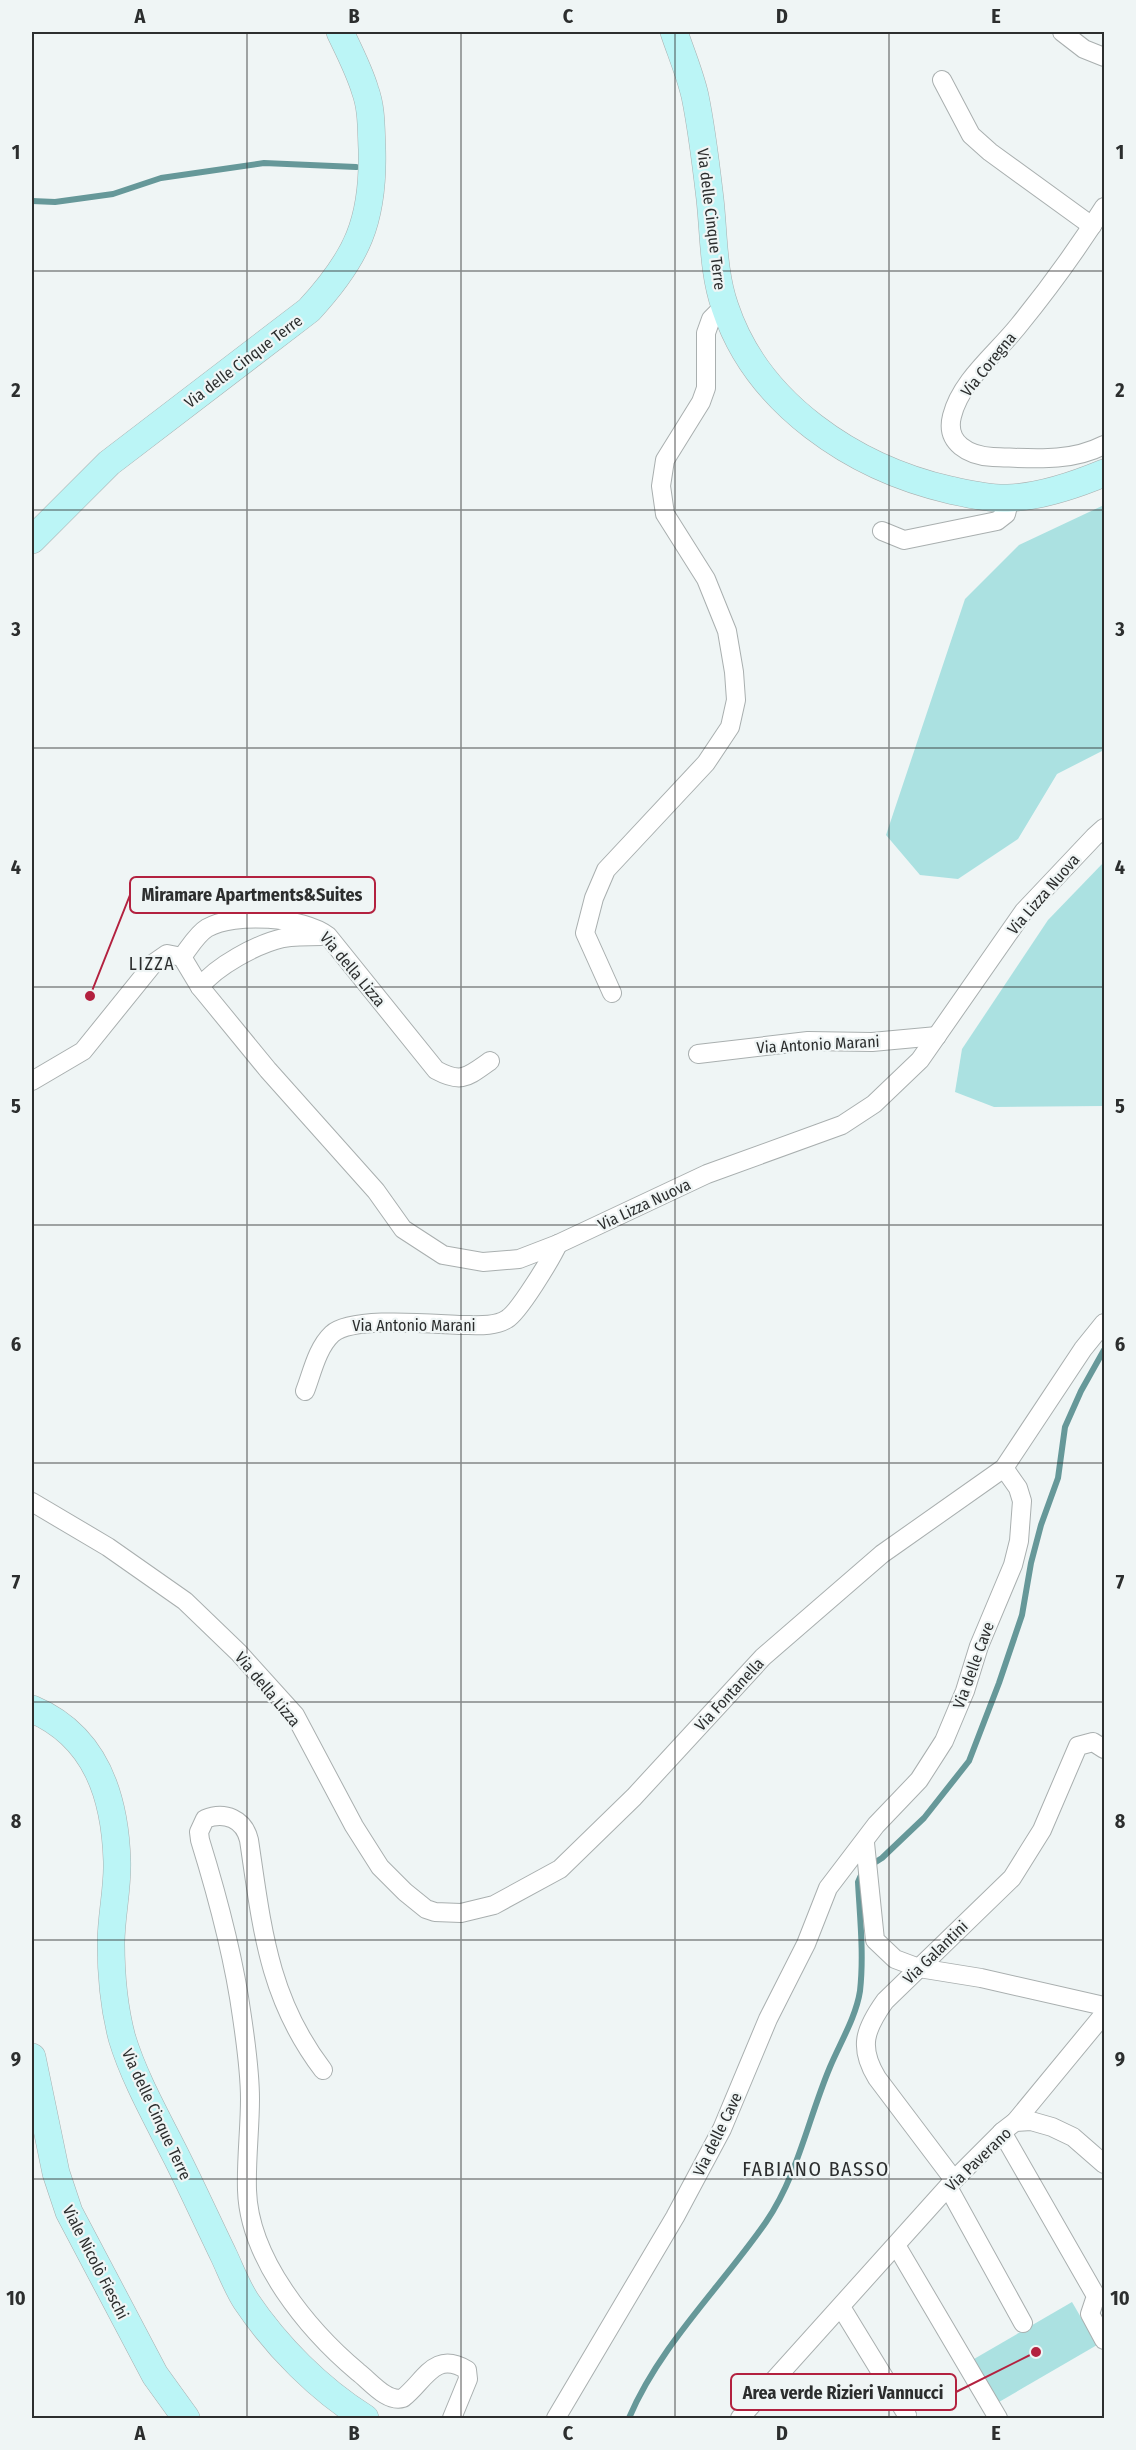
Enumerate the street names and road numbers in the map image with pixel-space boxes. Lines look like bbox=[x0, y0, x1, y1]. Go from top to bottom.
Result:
street label: Via delle Cinque Terre bbox=[693, 147, 730, 291]
street label: Via delle Cinque Terre bbox=[181, 311, 306, 412]
street label: Via Coregna bbox=[957, 328, 1020, 400]
street label: Via Lizza Nuova bbox=[1003, 850, 1083, 938]
street label: Via della Lizza bbox=[316, 928, 389, 1011]
street label: Via Antonio Marani bbox=[756, 1032, 880, 1057]
street label: Via Lizza Nuova bbox=[595, 1175, 694, 1234]
street label: Via Antonio Marani bbox=[352, 1316, 476, 1335]
street label: Via delle Cave bbox=[949, 1619, 998, 1711]
street label: Via della Lizza bbox=[231, 1648, 304, 1731]
street label: Via Fontanella bbox=[691, 1654, 768, 1735]
street label: Via Galantini bbox=[899, 1917, 972, 1988]
street label: Via delle Cinque Terre bbox=[118, 2046, 195, 2183]
street label: Via delle Cave bbox=[689, 2089, 746, 2179]
street label: Via Paverano bbox=[942, 2123, 1015, 2195]
street label: Viale Nicolò Fieschi bbox=[59, 2202, 132, 2322]

